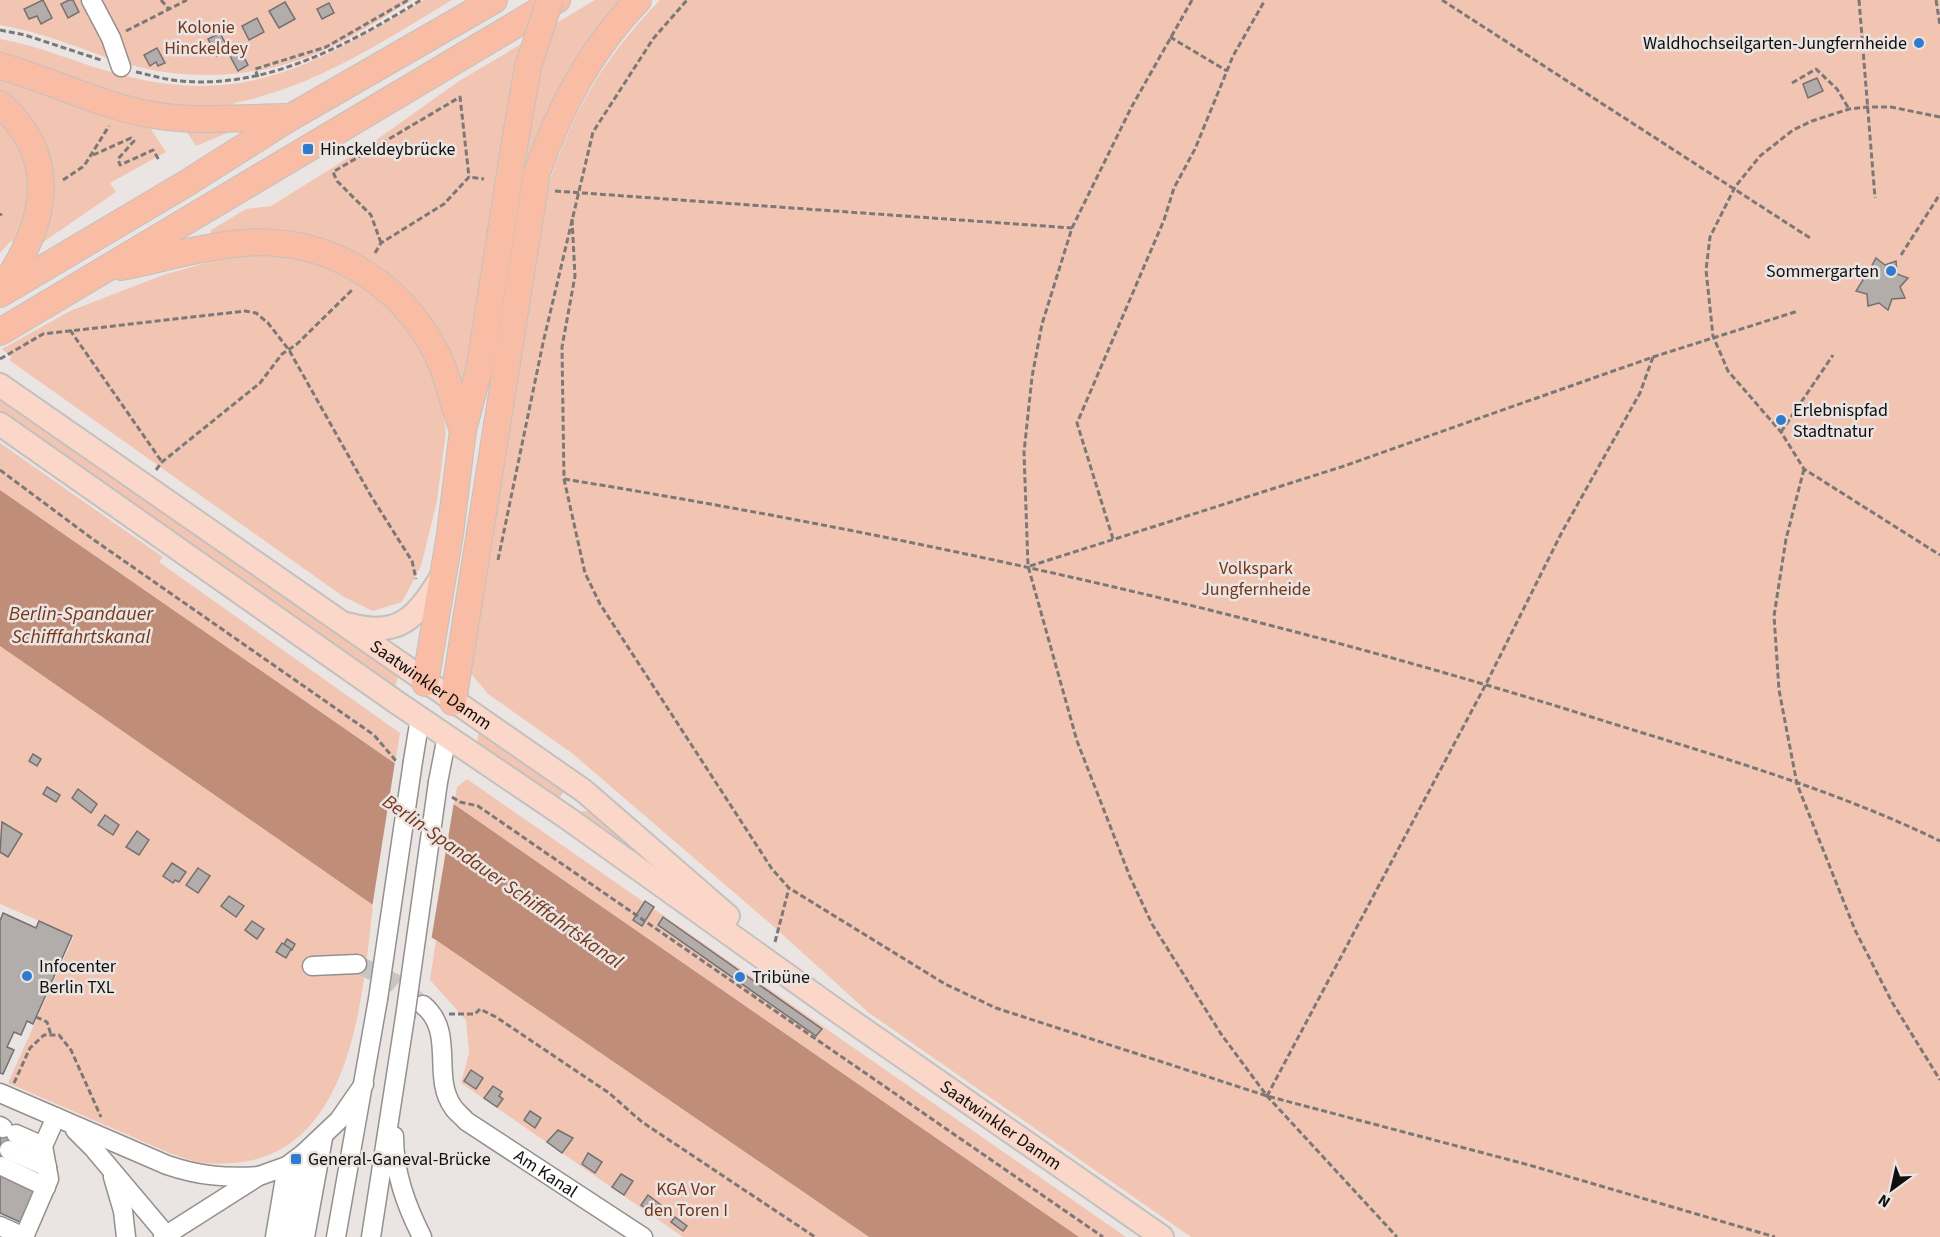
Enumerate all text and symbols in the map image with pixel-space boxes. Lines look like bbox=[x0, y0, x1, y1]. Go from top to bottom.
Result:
park label: Kolonie Hinckeldey bbox=[164, 15, 248, 61]
place label: Waldhochseilgarten-Jungfernheide bbox=[1643, 31, 1907, 56]
marker: Waldhochseilgarten-Jungfernheide bbox=[1912, 36, 1926, 50]
place label: Hinckeldeybrücke bbox=[320, 137, 456, 162]
marker: Hinckeldeybrücke bbox=[301, 142, 315, 156]
place label: Sommergarten bbox=[1766, 259, 1879, 284]
marker: Sommergarten bbox=[1884, 264, 1898, 278]
place label: Erlebnispfad Stadtnatur bbox=[1793, 398, 1888, 444]
marker: Erlebnispfad Stadtnatur bbox=[1774, 413, 1788, 427]
park label: Volkspark Jungfernheide bbox=[1201, 556, 1311, 602]
water label: Berlin-Spandauer Schifffahrtskanal bbox=[9, 600, 154, 651]
street label: Saatwinkler Damm bbox=[365, 634, 497, 736]
water label: Berlin-Spandauer Schifffahrtskanal bbox=[377, 788, 628, 976]
place label: Infocenter Berlin TXL bbox=[39, 954, 117, 1000]
place label: Tribüne bbox=[752, 965, 810, 990]
marker: Infocenter Berlin TXL bbox=[20, 969, 34, 983]
marker: Tribüne bbox=[733, 970, 747, 984]
street label: Saatwinkler Damm bbox=[935, 1074, 1067, 1177]
street label: Am Kanal bbox=[509, 1144, 582, 1204]
place label: General-Ganeval-Brücke bbox=[308, 1147, 491, 1172]
marker: General-Ganeval-Brücke bbox=[289, 1152, 303, 1166]
north arrow bbox=[1862, 1159, 1922, 1219]
park label: KGA Vor den Toren I bbox=[644, 1177, 728, 1223]
text: N bbox=[1874, 1189, 1895, 1213]

